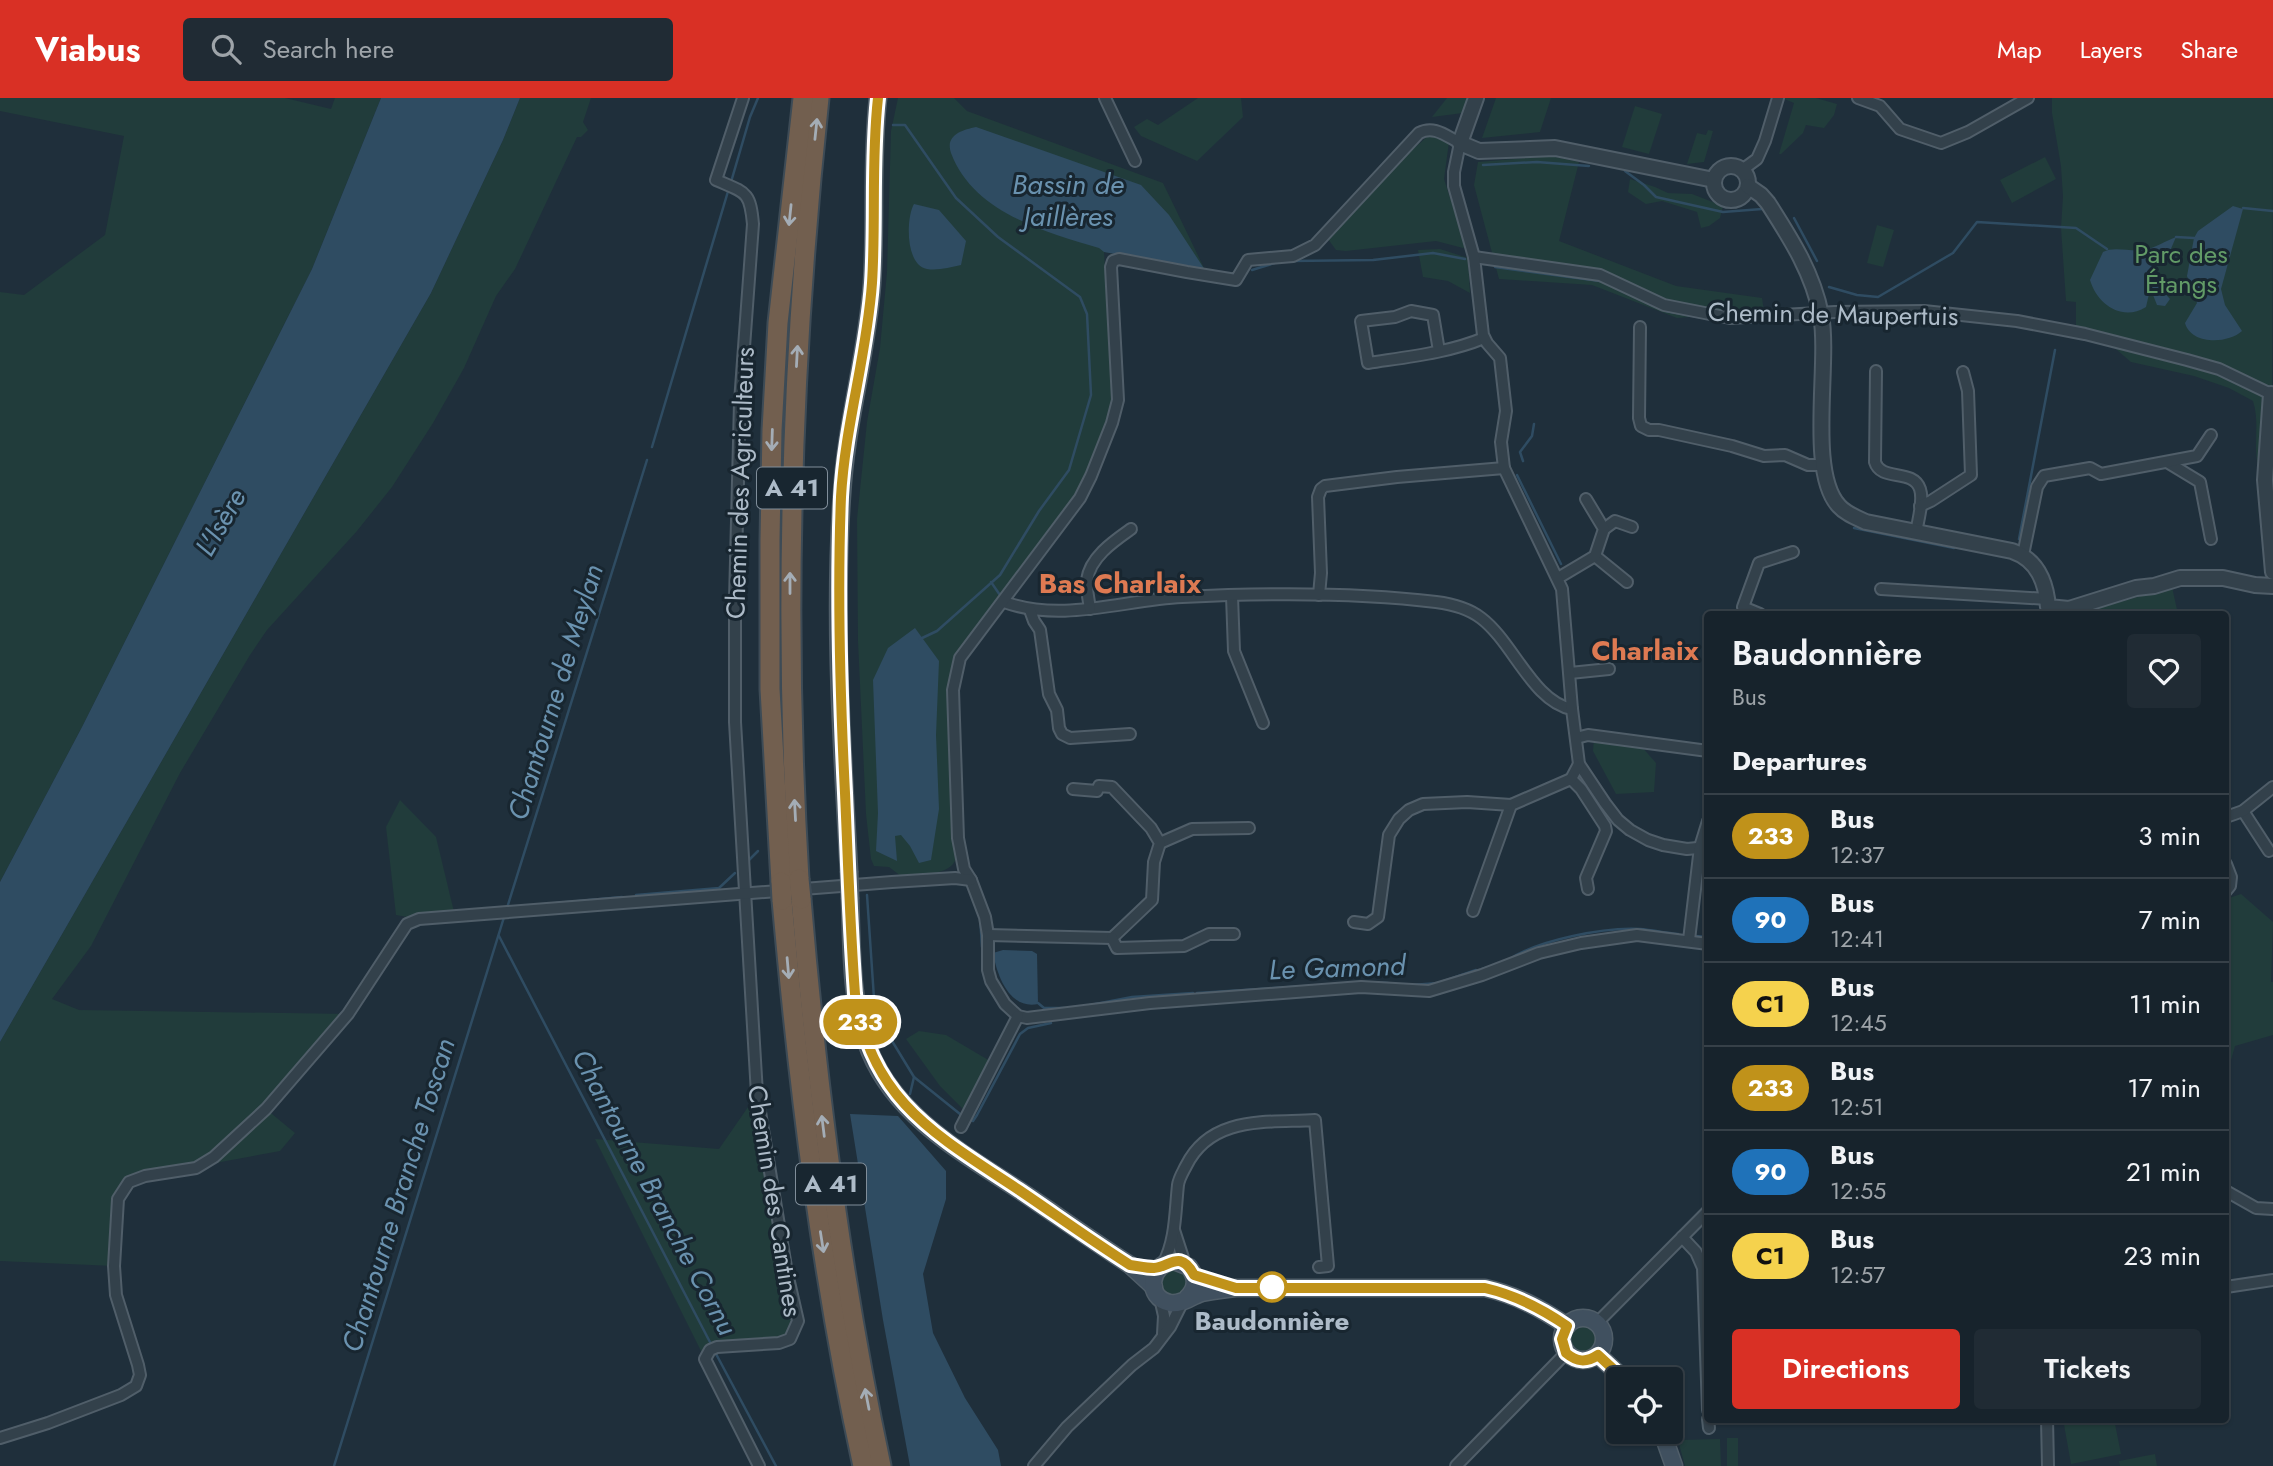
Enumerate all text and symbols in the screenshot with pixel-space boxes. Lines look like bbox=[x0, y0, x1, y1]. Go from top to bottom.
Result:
search box bbox=[183, 18, 673, 81]
text: Viabus bbox=[35, 26, 141, 73]
icon: search bbox=[207, 30, 245, 68]
text: Search here bbox=[263, 30, 394, 68]
text: Map bbox=[1997, 32, 2042, 67]
text: Layers bbox=[2080, 32, 2142, 67]
text: Share bbox=[2180, 32, 2238, 67]
one-way arrow bbox=[810, 118, 823, 141]
water label: Bassin de Jaillères bbox=[1012, 164, 1124, 237]
one-way arrow bbox=[784, 203, 797, 225]
park label: Parc des Étangs bbox=[2134, 235, 2228, 303]
street label: Chemin de Maupertuis bbox=[1707, 293, 1959, 335]
one-way arrow bbox=[791, 345, 804, 367]
street label: Chemin des Agriculteurs bbox=[716, 346, 764, 620]
one-way arrow bbox=[765, 429, 779, 452]
road number: A 41 bbox=[757, 468, 827, 508]
water label: L'Isère bbox=[185, 481, 256, 564]
water label: Chantourne de Meylan bbox=[497, 559, 614, 825]
district label: Bas Charlaix bbox=[1039, 563, 1201, 604]
one-way arrow bbox=[783, 572, 797, 595]
district label: Charlaix bbox=[1591, 630, 1699, 671]
text: Baudonnière bbox=[1732, 630, 1922, 677]
button: heart bbox=[2127, 634, 2201, 708]
text: Bus bbox=[1732, 680, 1766, 714]
text: Departures bbox=[1732, 742, 1867, 780]
one-way arrow bbox=[788, 800, 801, 822]
text: Bus bbox=[1830, 800, 1874, 838]
text: 3 min bbox=[2138, 817, 2201, 855]
text: 233 bbox=[1748, 818, 1793, 853]
text: 12:37 bbox=[1830, 838, 1885, 872]
text: Bus bbox=[1830, 884, 1874, 922]
text: 7 min bbox=[2139, 901, 2201, 939]
text: 90 bbox=[1755, 902, 1786, 937]
text: 12:41 bbox=[1830, 922, 1884, 956]
water label: Le Gamond bbox=[1268, 945, 1408, 990]
one-way arrow bbox=[782, 956, 795, 979]
text: Bus bbox=[1830, 968, 1874, 1006]
text: 11 min bbox=[2129, 985, 2201, 1023]
text: C1 bbox=[1756, 986, 1785, 1021]
line badge: 233 bbox=[820, 999, 900, 1045]
text: 233 bbox=[837, 1004, 883, 1039]
text: 12:45 bbox=[1830, 1006, 1887, 1040]
water label: Chantourne Branche Toscan bbox=[331, 1033, 466, 1357]
water label: Chantourne Branche Cornu bbox=[561, 1042, 748, 1343]
text: Bus bbox=[1830, 1052, 1874, 1090]
text: 17 min bbox=[2127, 1069, 2201, 1107]
text: 233 bbox=[1748, 1070, 1793, 1105]
street label: Chemin des Cantines bbox=[738, 1082, 812, 1320]
text: 12:51 bbox=[1830, 1090, 1884, 1124]
one-way arrow bbox=[817, 1115, 830, 1138]
text: Bus bbox=[1830, 1136, 1874, 1174]
text: 21 min bbox=[2126, 1153, 2201, 1191]
text: 90 bbox=[1755, 1154, 1786, 1189]
road number: A 41 bbox=[796, 1164, 866, 1204]
text: 12:55 bbox=[1830, 1174, 1886, 1208]
text: Bus bbox=[1830, 1220, 1874, 1258]
one-way arrow bbox=[816, 1231, 829, 1253]
text: 23 min bbox=[2124, 1237, 2201, 1275]
text: C1 bbox=[1756, 1238, 1785, 1273]
text: 12:57 bbox=[1830, 1258, 1885, 1292]
marker: Baudonnière bbox=[1257, 1272, 1287, 1302]
place label: Baudonnière bbox=[1195, 1302, 1349, 1340]
button: Directions bbox=[1732, 1329, 1960, 1409]
button: Tickets bbox=[1974, 1329, 2201, 1409]
map controls bbox=[1606, 1367, 1683, 1444]
button: locate bbox=[1606, 1367, 1683, 1444]
one-way arrow bbox=[860, 1388, 874, 1411]

